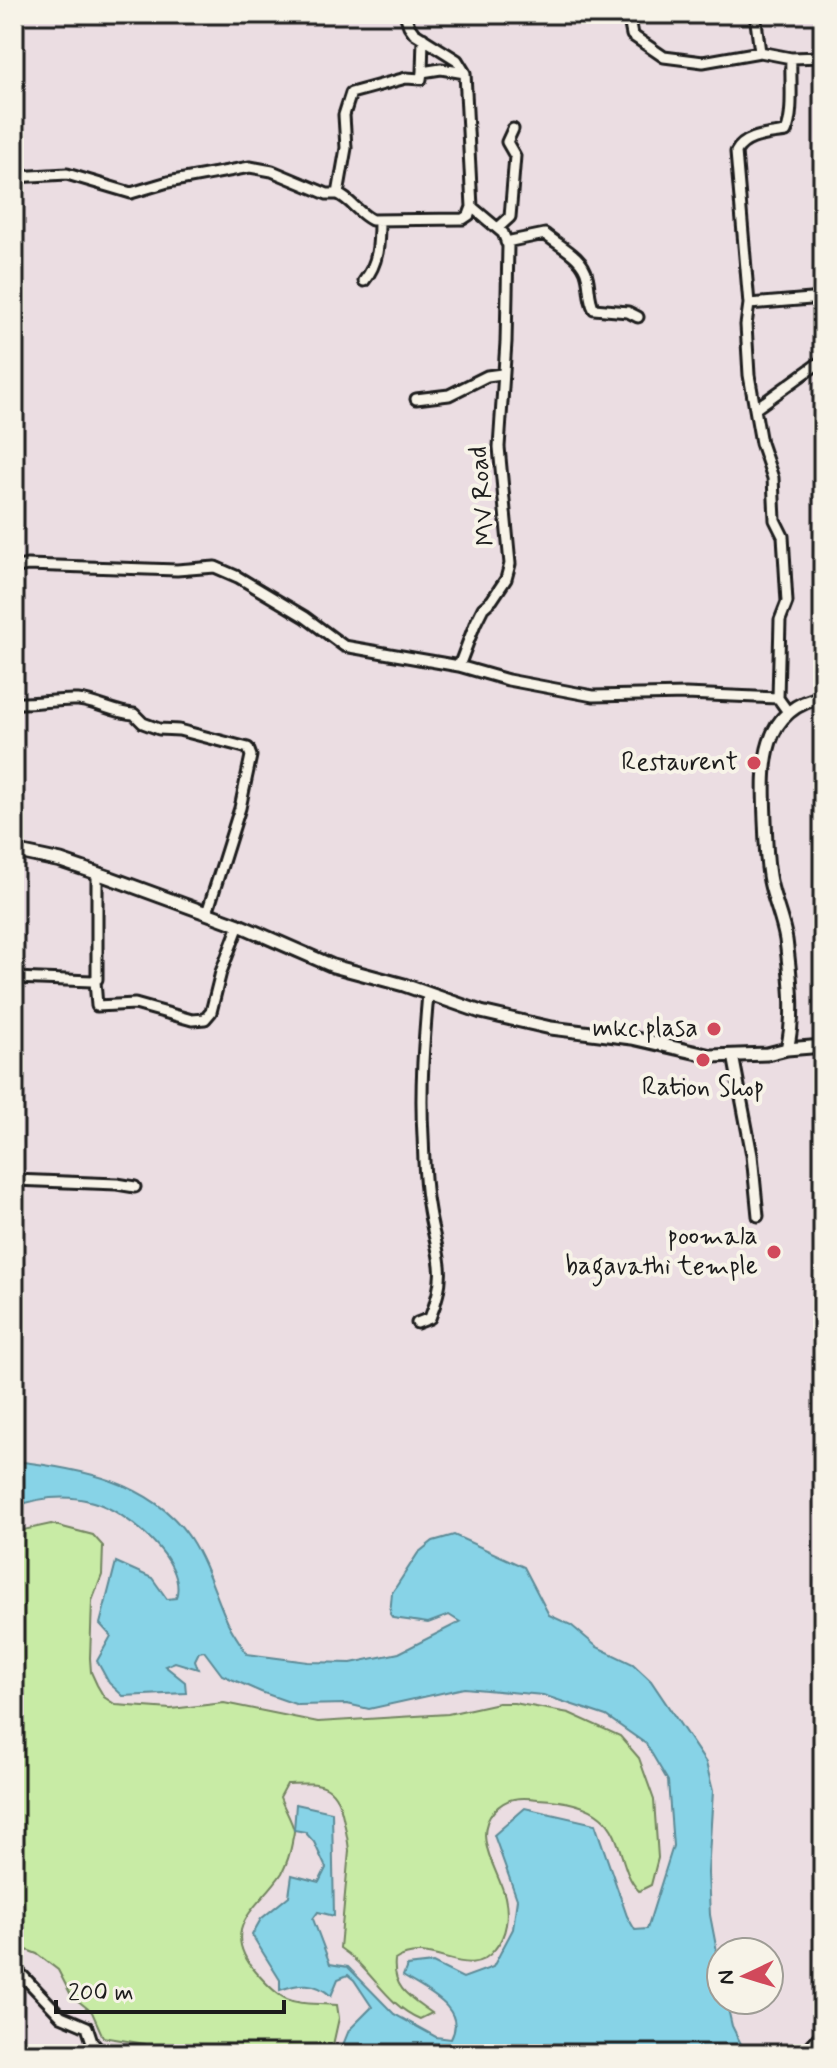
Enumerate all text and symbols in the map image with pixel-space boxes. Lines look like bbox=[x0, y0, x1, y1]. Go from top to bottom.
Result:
street label: MV Road bbox=[462, 445, 504, 547]
place label: Restaurent bbox=[621, 746, 738, 780]
marker: Restaurent bbox=[745, 754, 763, 772]
place label: mkc plasa bbox=[593, 1012, 698, 1046]
marker: mkc plasa bbox=[705, 1020, 723, 1038]
marker: Ration Shop bbox=[694, 1051, 712, 1069]
place label: Ration Shop bbox=[642, 1071, 764, 1105]
place label: poomala bagavathi temple bbox=[565, 1220, 758, 1287]
marker: poomala bagavathi temple bbox=[765, 1243, 783, 1261]
north arrow bbox=[705, 1936, 785, 2016]
scale bar bbox=[56, 1964, 284, 2014]
text: N bbox=[713, 1969, 742, 1986]
text: 200 m bbox=[68, 1978, 134, 2009]

